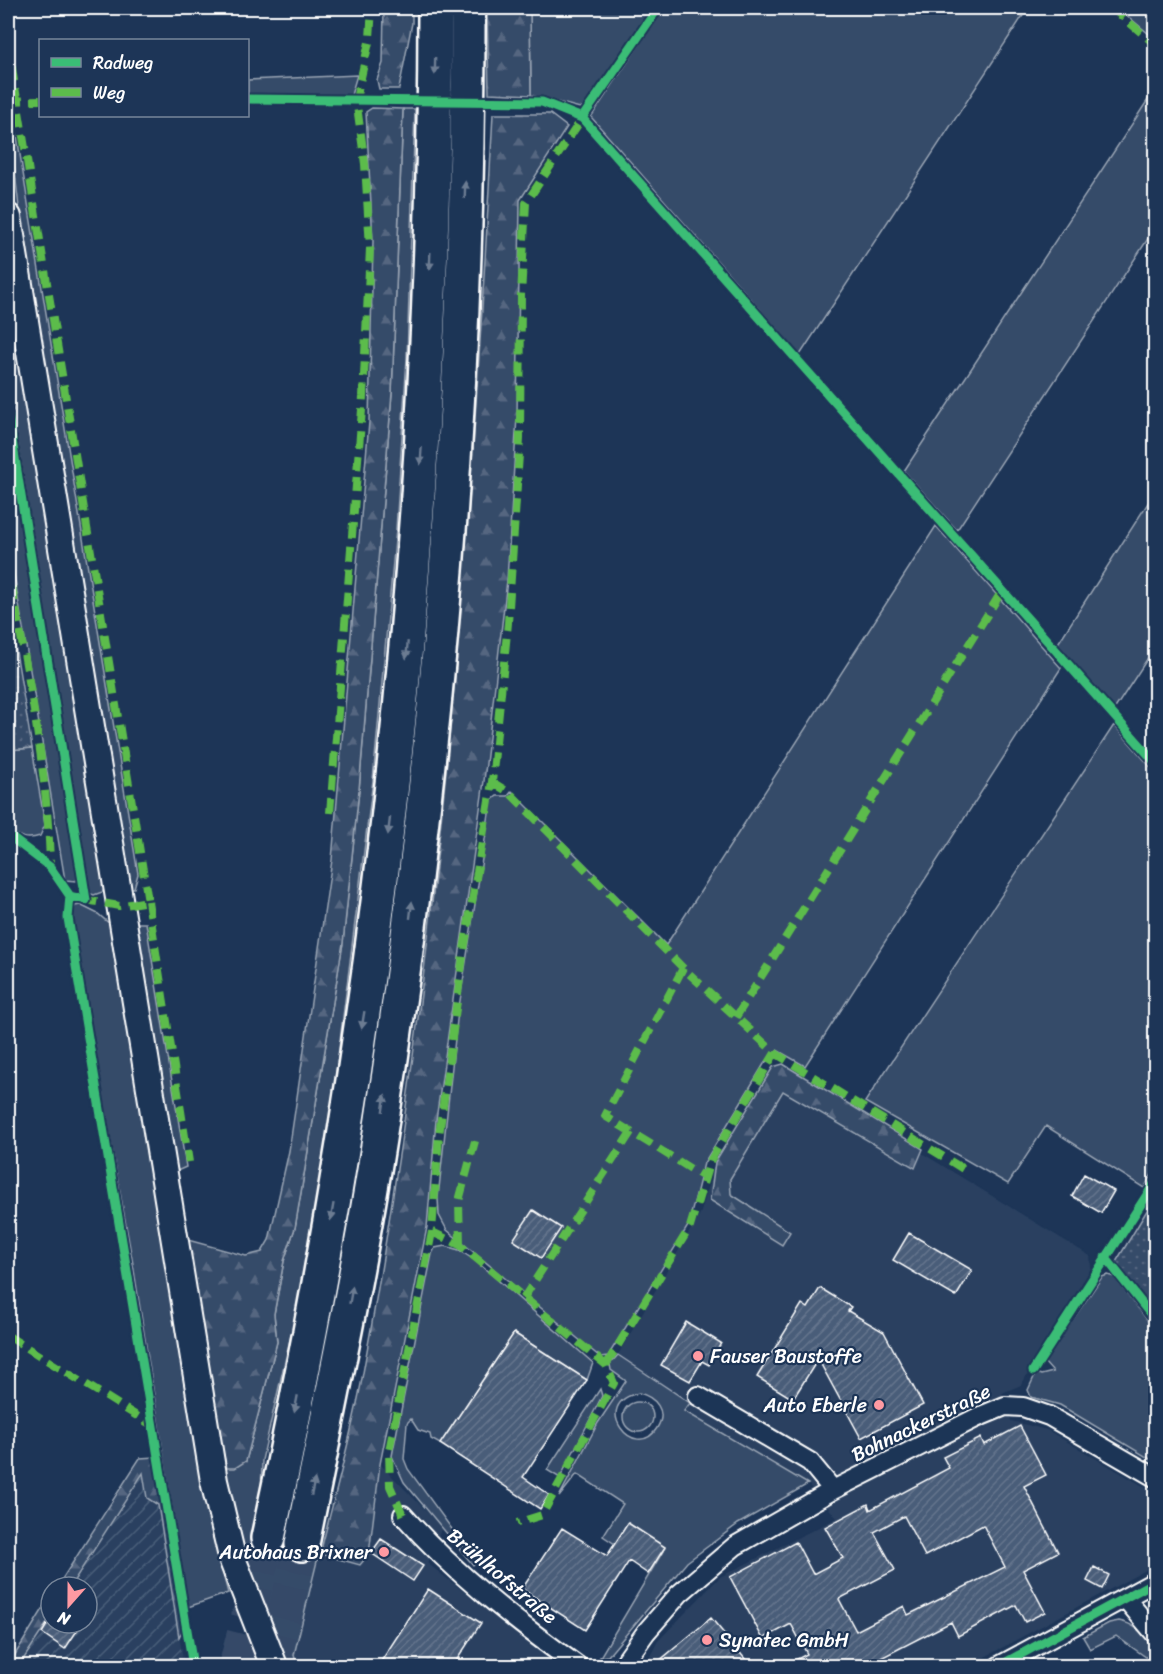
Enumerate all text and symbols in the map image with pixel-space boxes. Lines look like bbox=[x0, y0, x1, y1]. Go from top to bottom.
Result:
legend bbox=[39, 39, 249, 117]
text: Radweg bbox=[93, 47, 153, 79]
one-way arrow bbox=[430, 56, 440, 75]
text: Weg bbox=[93, 77, 125, 109]
one-way arrow bbox=[461, 181, 470, 200]
one-way arrow bbox=[426, 251, 435, 270]
one-way arrow bbox=[417, 446, 426, 465]
one-way arrow bbox=[402, 641, 412, 660]
one-way arrow bbox=[384, 817, 393, 836]
one-way arrow bbox=[407, 901, 416, 920]
one-way arrow bbox=[359, 1010, 368, 1029]
one-way arrow bbox=[380, 1094, 389, 1113]
one-way arrow bbox=[328, 1203, 337, 1222]
one-way arrow bbox=[347, 1286, 356, 1305]
place label: Fauser Baustoffe bbox=[710, 1339, 862, 1374]
marker: Fauser Baustoffe bbox=[691, 1349, 705, 1363]
street label: Bohnackerstraße bbox=[845, 1374, 997, 1472]
place label: Auto Eberle bbox=[762, 1388, 867, 1423]
one-way arrow bbox=[291, 1394, 300, 1413]
marker: Auto Eberle bbox=[872, 1398, 886, 1412]
one-way arrow bbox=[309, 1477, 319, 1496]
street label: Brühlhofstraße bbox=[439, 1519, 565, 1633]
place label: Autohaus Brixner bbox=[218, 1535, 374, 1570]
marker: Autohaus Brixner bbox=[377, 1545, 391, 1559]
north arrow bbox=[39, 1575, 99, 1635]
text: N bbox=[53, 1603, 75, 1634]
place label: Synatec GmbH bbox=[719, 1623, 849, 1658]
marker: Synatec GmbH bbox=[700, 1633, 714, 1647]

